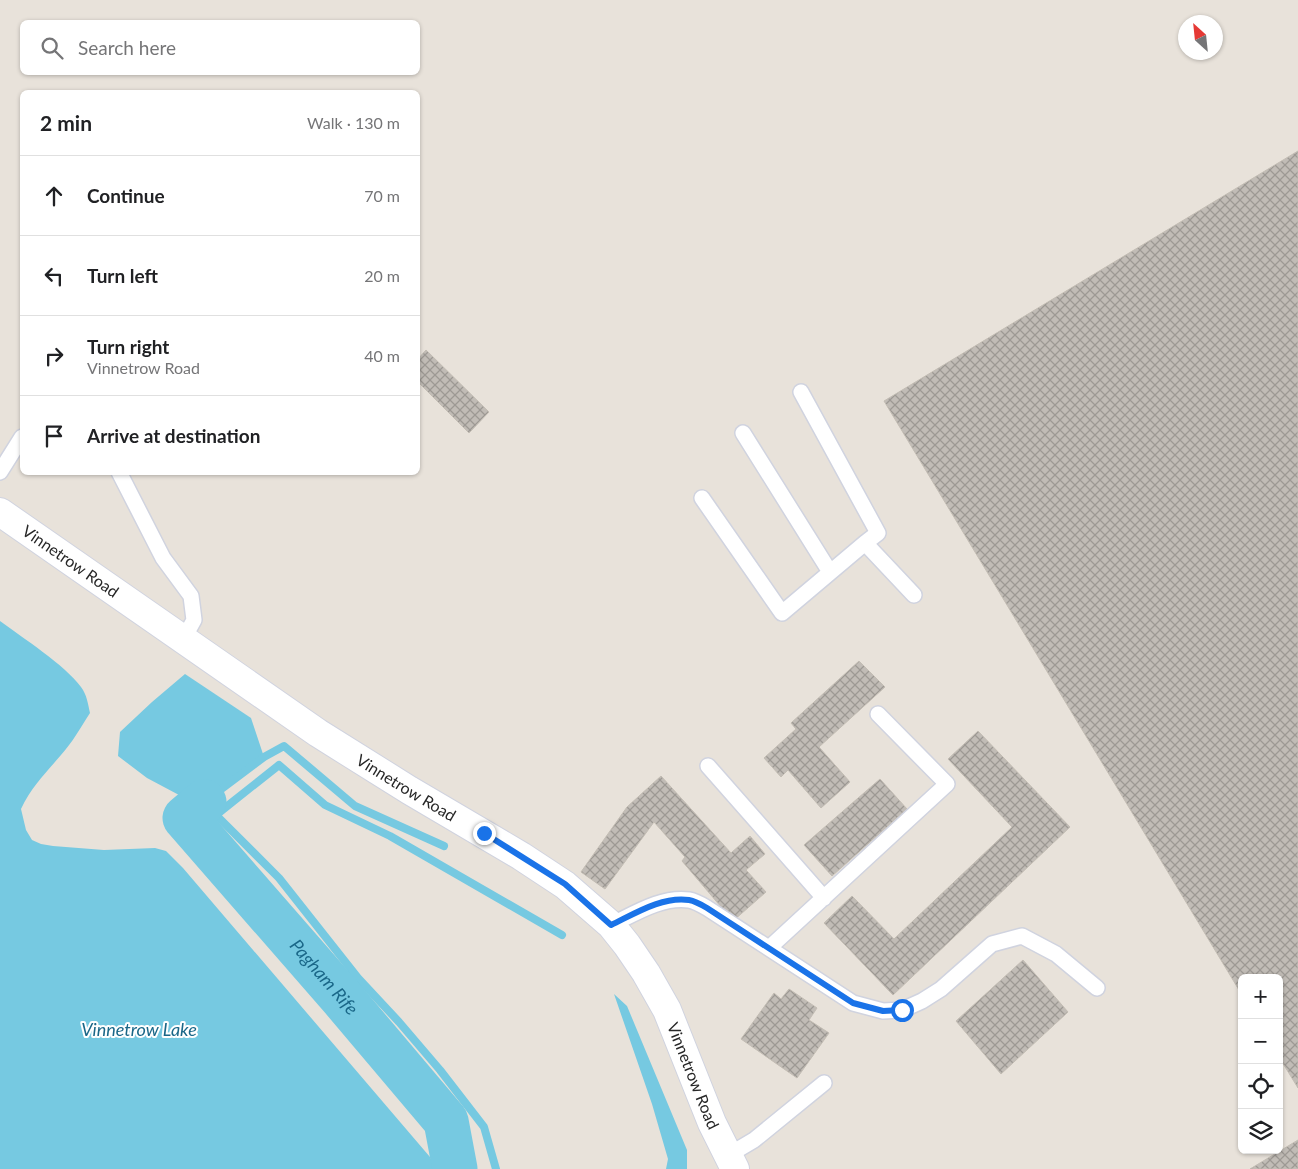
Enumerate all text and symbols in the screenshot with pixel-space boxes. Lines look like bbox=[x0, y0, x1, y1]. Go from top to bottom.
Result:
north arrow bbox=[1178, 15, 1223, 60]
search box bbox=[20, 20, 420, 75]
icon: search bbox=[38, 34, 66, 62]
text: Search here bbox=[78, 36, 176, 59]
text: 2 min bbox=[40, 110, 92, 135]
text: Walk · 130 m bbox=[307, 113, 400, 132]
icon: ahead bbox=[40, 182, 68, 210]
text: Continue bbox=[87, 184, 165, 207]
text: 70 m bbox=[364, 186, 400, 205]
icon: left bbox=[40, 262, 68, 290]
text: Turn left bbox=[87, 264, 158, 287]
text: 20 m bbox=[364, 266, 400, 285]
text: Turn right bbox=[87, 335, 169, 358]
icon: right bbox=[40, 342, 68, 370]
text: 40 m bbox=[364, 346, 400, 365]
text: Vinnetrow Road bbox=[87, 358, 200, 377]
icon: arrive bbox=[40, 422, 68, 450]
text: Arrive at destination bbox=[87, 424, 260, 447]
street label: Vinnetrow Road bbox=[19, 521, 123, 601]
street label: Vinnetrow Road bbox=[353, 750, 460, 825]
route end bbox=[473, 822, 496, 845]
water label: Pagham Rife bbox=[286, 934, 363, 1019]
map controls bbox=[1238, 974, 1283, 1154]
button: + bbox=[1238, 974, 1283, 1019]
route start bbox=[891, 999, 914, 1022]
water label: Vinnetrow Lake bbox=[81, 1018, 197, 1040]
street label: Vinnetrow Road bbox=[664, 1019, 723, 1132]
button: − bbox=[1238, 1019, 1283, 1064]
button: locate bbox=[1238, 1064, 1283, 1109]
button: layers bbox=[1238, 1109, 1283, 1154]

